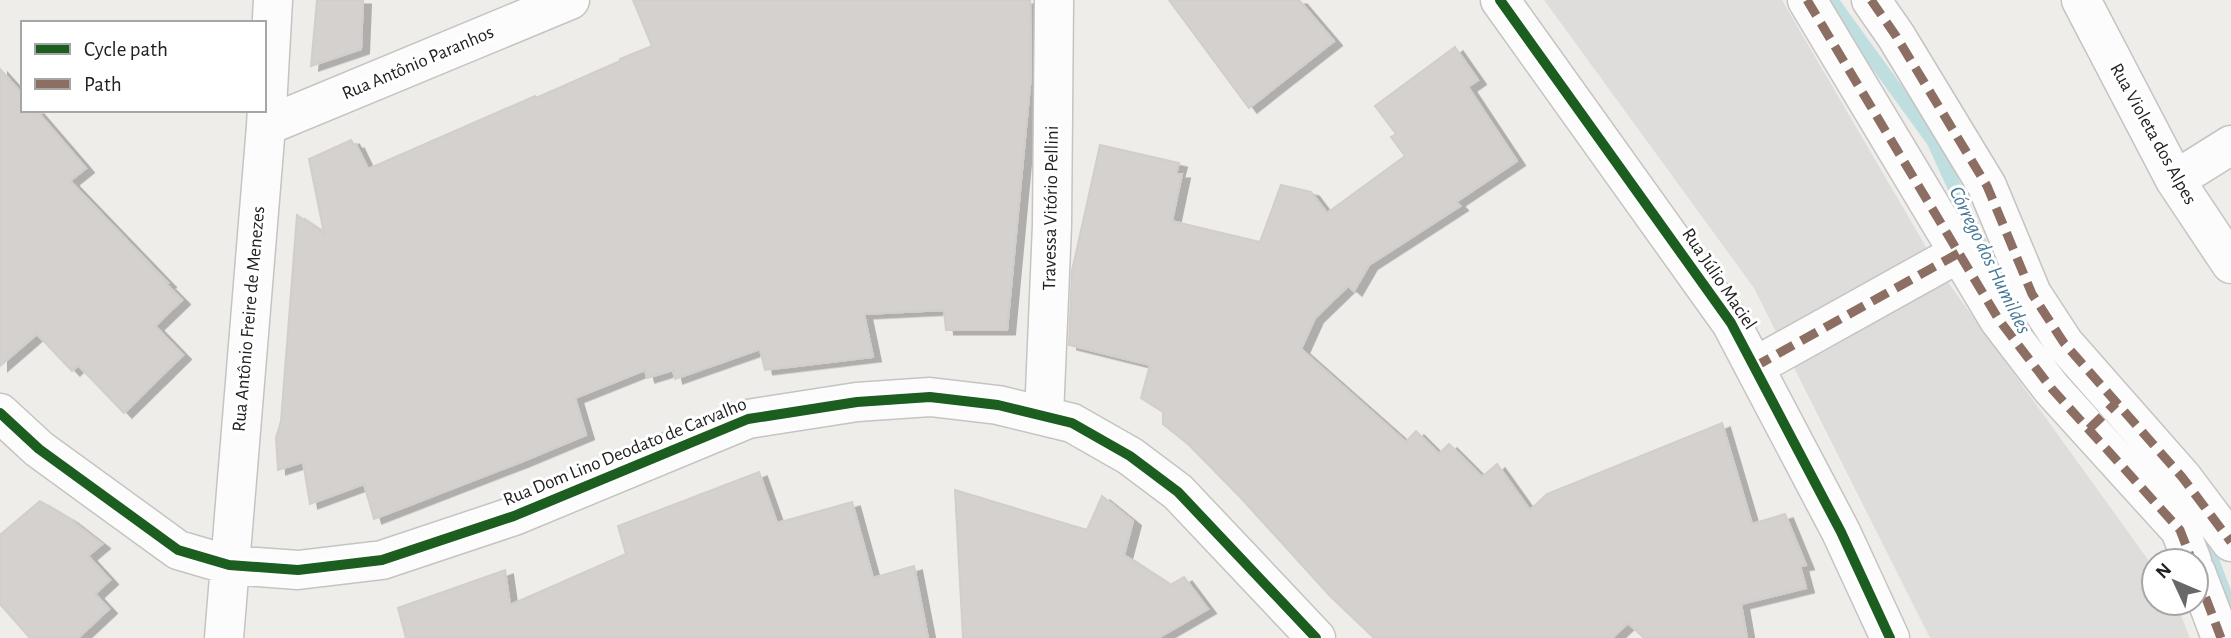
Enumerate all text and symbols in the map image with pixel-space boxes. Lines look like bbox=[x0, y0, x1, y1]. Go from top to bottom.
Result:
legend bbox=[21, 21, 266, 112]
street label: Rua Antônio Paranhos bbox=[339, 22, 497, 104]
text: Cycle path bbox=[84, 39, 168, 60]
street label: Rua Violeta dos Alpes bbox=[2106, 60, 2200, 208]
text: Path bbox=[84, 74, 122, 95]
street label: Travessa Vitório Pellini bbox=[1040, 125, 1062, 291]
water label: Córrego dos Humildes bbox=[1945, 183, 2035, 337]
street label: Rua Antônio Freire de Menezes bbox=[230, 205, 268, 433]
street label: Rua Júlio Maciel bbox=[1678, 225, 1760, 333]
street label: Rua Dom Lino Deodato de Carvalho bbox=[501, 394, 749, 510]
north arrow bbox=[2140, 547, 2210, 617]
text: N bbox=[2152, 560, 2175, 583]

